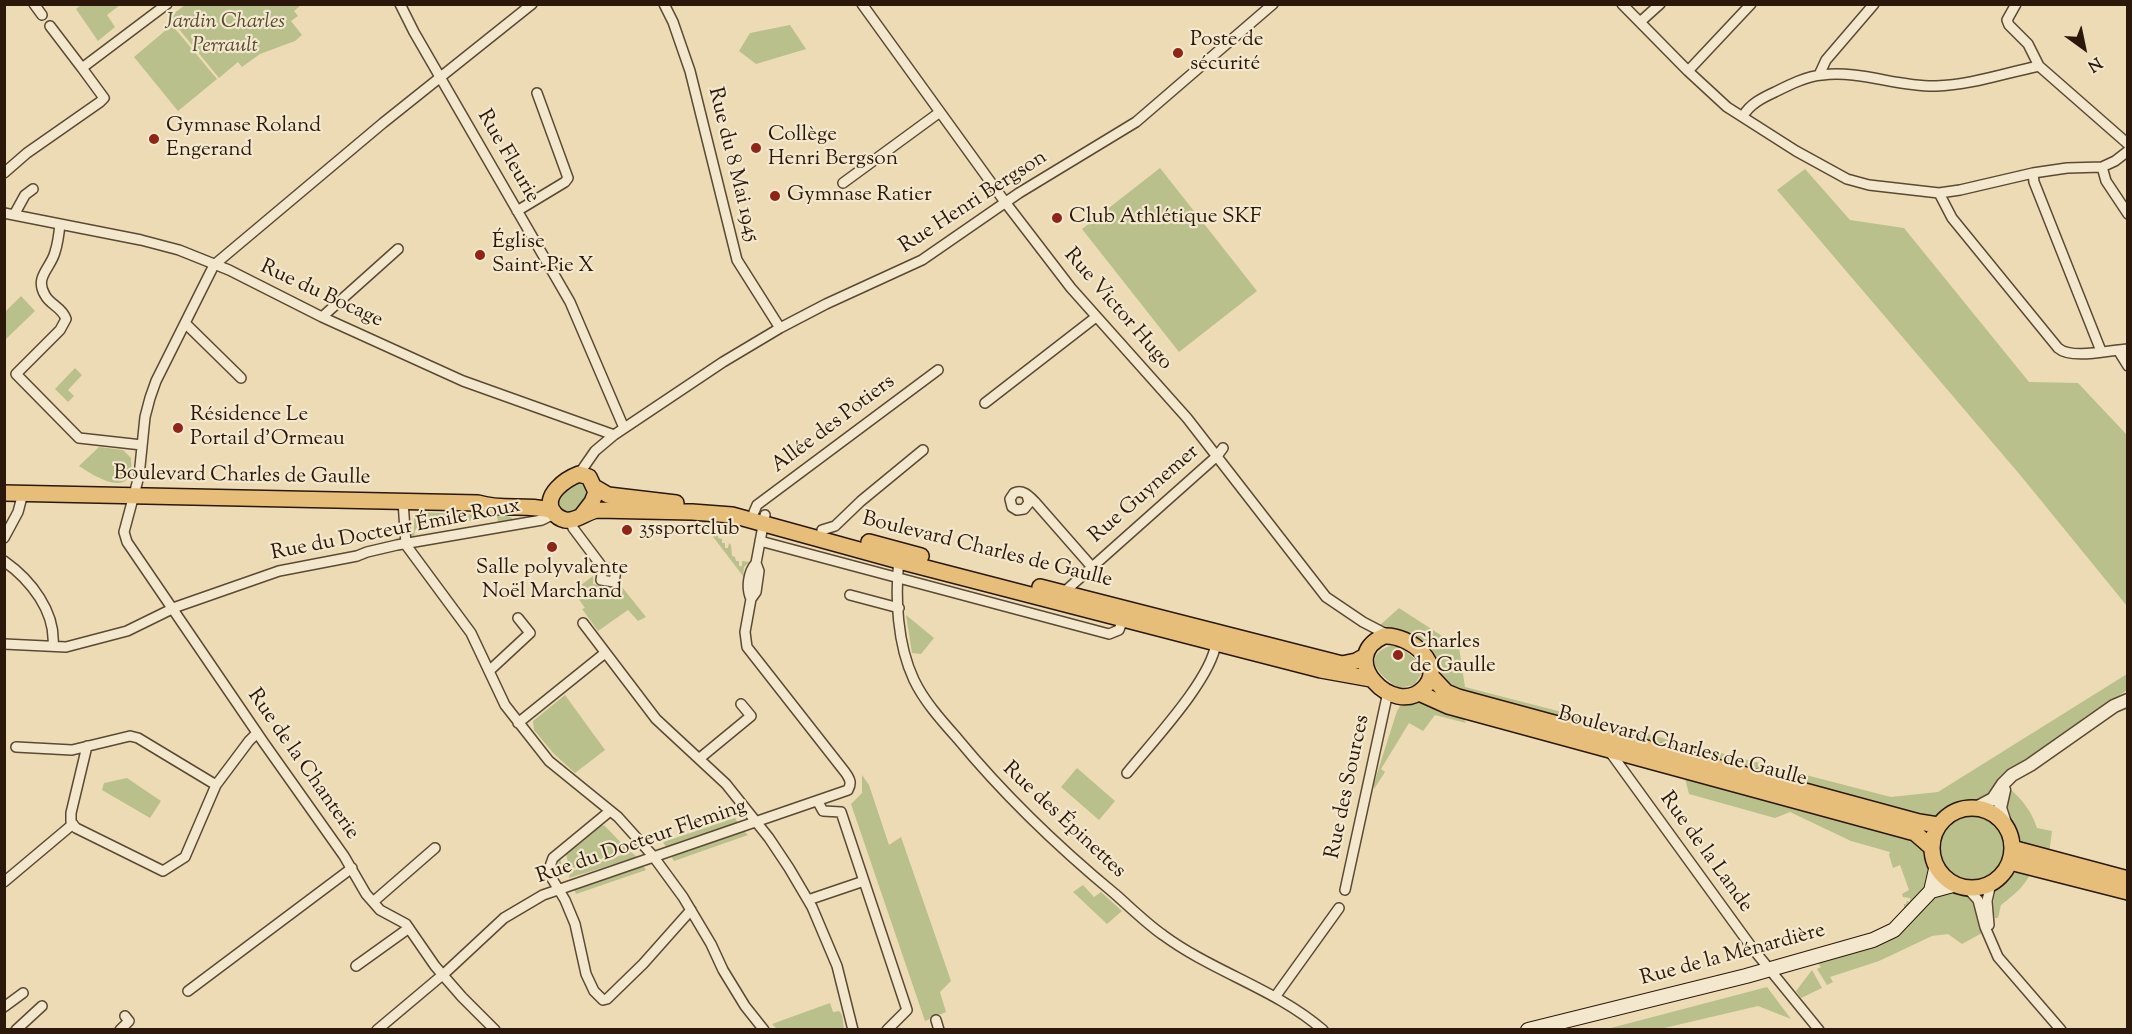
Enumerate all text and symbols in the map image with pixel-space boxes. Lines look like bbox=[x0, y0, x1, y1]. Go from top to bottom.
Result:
park label: Jardin Charles Perrault bbox=[165, 10, 285, 60]
north arrow bbox=[2054, 18, 2114, 78]
place label: Poste de sécurité bbox=[1190, 28, 1264, 78]
marker: Poste de sécurité bbox=[1171, 46, 1185, 60]
text: N bbox=[2082, 50, 2106, 77]
street label: Rue du 8 Mai 1945 bbox=[701, 85, 763, 245]
street label: Rue Fleurie bbox=[470, 106, 544, 208]
place label: Gymnase Roland Engerand bbox=[166, 114, 321, 164]
place label: Collège Henri Bergson bbox=[768, 123, 898, 173]
marker: Gymnase Roland Engerand bbox=[147, 132, 161, 146]
marker: Collège Henri Bergson bbox=[749, 141, 763, 155]
street label: Rue Henri Bergson bbox=[895, 146, 1053, 260]
place label: Gymnase Ratier bbox=[787, 183, 932, 209]
marker: Gymnase Ratier bbox=[768, 189, 782, 203]
place label: Club Athlétique SKF bbox=[1069, 205, 1261, 231]
marker: Club Athlétique SKF bbox=[1050, 211, 1064, 225]
place label: Église Saint-Pie X bbox=[492, 230, 594, 280]
street label: Rue Victor Hugo bbox=[1057, 244, 1177, 376]
marker: Église Saint-Pie X bbox=[473, 248, 487, 262]
street label: Rue du Bocage bbox=[256, 256, 386, 334]
street label: Allée des Potiers bbox=[767, 370, 901, 480]
place label: Résidence Le Portail d'Ormeau bbox=[190, 403, 345, 453]
marker: Résidence Le Portail d'Ormeau bbox=[171, 421, 185, 435]
street label: Rue Guynemer bbox=[1085, 440, 1205, 550]
street label: Boulevard Charles de Gaulle bbox=[113, 462, 371, 492]
street label: Rue du Docteur Émile Roux bbox=[269, 494, 523, 568]
street label: Boulevard Charles de Gaulle bbox=[859, 508, 1115, 594]
place label: 35sportclub bbox=[639, 517, 740, 543]
marker: 35sportclub bbox=[620, 523, 634, 537]
marker: Salle polyvalente Noël Marchand bbox=[545, 540, 559, 554]
place label: Salle polyvalente Noël Marchand bbox=[476, 556, 628, 606]
place label: Charles de Gaulle bbox=[1410, 630, 1496, 680]
marker: Charles de Gaulle bbox=[1391, 648, 1405, 662]
street label: Rue de la Chanterie bbox=[241, 685, 363, 845]
street label: Boulevard Charles de Gaulle bbox=[1555, 703, 1809, 793]
street label: Rue des Sources bbox=[1321, 713, 1377, 861]
street label: Rue des Épinettes bbox=[996, 757, 1130, 885]
street label: Rue de la Lande bbox=[1653, 788, 1757, 918]
street label: Rue du Docteur Fleming bbox=[534, 795, 750, 891]
street label: Rue de la Ménardière bbox=[1638, 919, 1828, 993]

